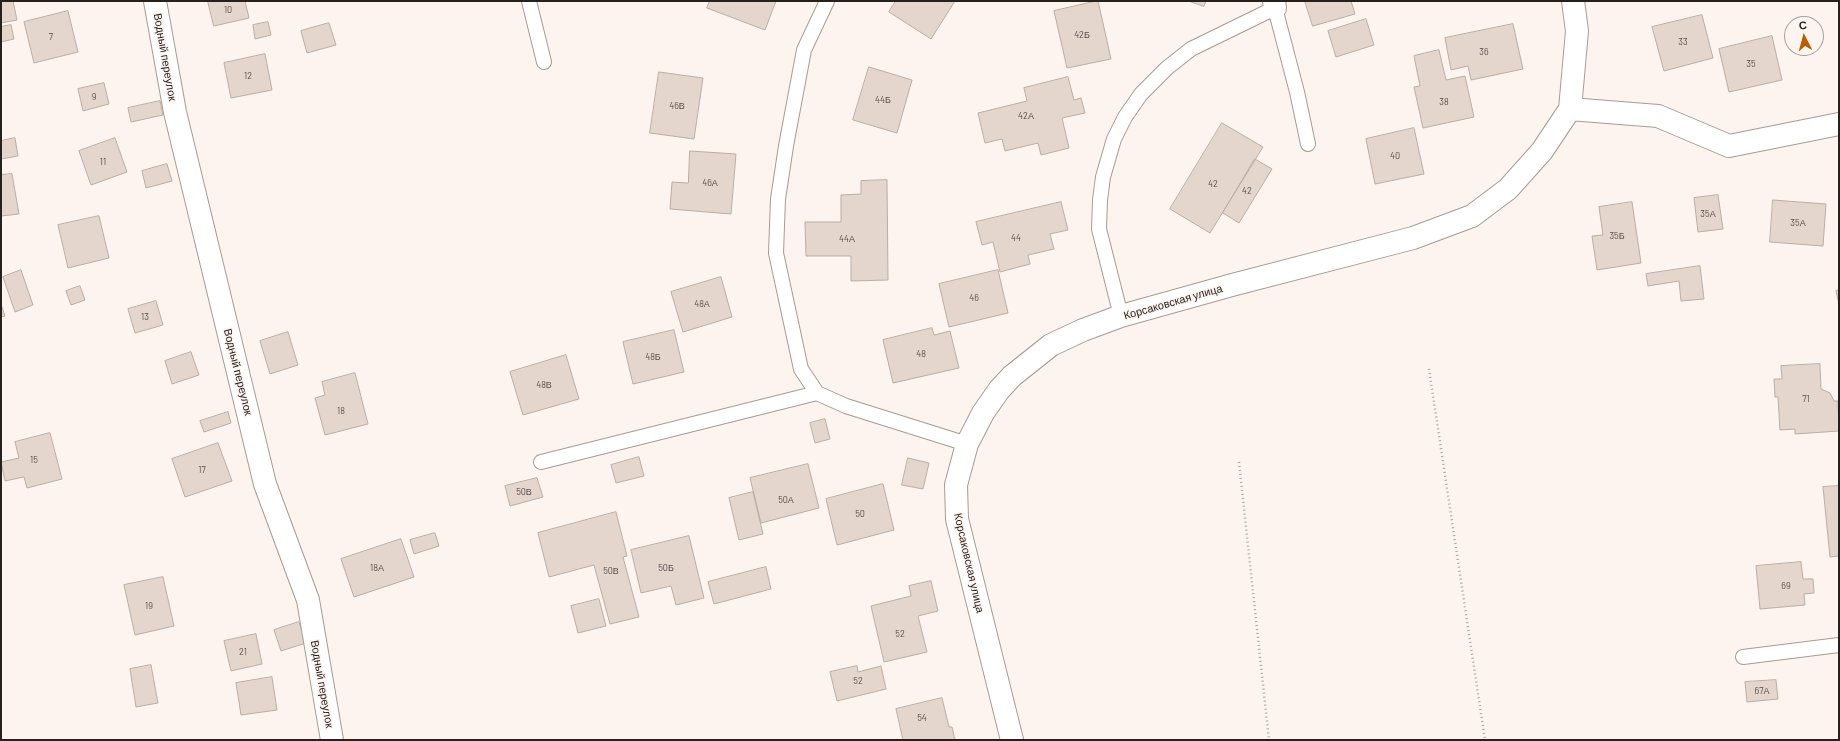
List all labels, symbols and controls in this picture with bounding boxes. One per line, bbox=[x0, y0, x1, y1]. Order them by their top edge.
house number: 10 bbox=[224, 5, 232, 15]
street label: Водный переулок bbox=[151, 12, 179, 102]
north arrow bbox=[1784, 16, 1824, 56]
text: С bbox=[1798, 18, 1807, 31]
house number: 42Б bbox=[1074, 30, 1090, 40]
house number: 7 bbox=[49, 32, 53, 42]
house number: 33 bbox=[1678, 37, 1688, 47]
house number: 36 bbox=[1479, 47, 1489, 57]
house number: 35 bbox=[1746, 59, 1756, 69]
house number: 12 bbox=[244, 71, 252, 81]
house number: 9 bbox=[92, 92, 96, 102]
house number: 44Б bbox=[875, 95, 891, 105]
house number: 38 bbox=[1439, 97, 1449, 107]
house number: 46В bbox=[669, 101, 685, 111]
house number: 42А bbox=[1018, 111, 1034, 121]
house number: 40 bbox=[1390, 151, 1400, 161]
house number: 11 bbox=[100, 157, 106, 167]
house number: 46А bbox=[702, 178, 718, 188]
house number: 42 bbox=[1208, 179, 1218, 189]
house number: 42 bbox=[1242, 186, 1252, 196]
house number: 35А bbox=[1700, 209, 1716, 219]
house number: 35А bbox=[1790, 218, 1806, 228]
house number: 35Б bbox=[1609, 231, 1625, 241]
house number: 44 bbox=[1011, 233, 1021, 243]
house number: 44А bbox=[839, 234, 855, 244]
street label: Корсаковская улица bbox=[1122, 282, 1224, 322]
house number: 46 bbox=[969, 293, 979, 303]
house number: 48А bbox=[694, 299, 710, 309]
house number: 13 bbox=[141, 312, 149, 322]
street label: Водный переулок bbox=[221, 327, 255, 417]
house number: 48 bbox=[916, 349, 926, 359]
house number: 48Б bbox=[645, 352, 661, 362]
house number: 48В bbox=[536, 380, 552, 390]
house number: 71 bbox=[1802, 394, 1810, 404]
house number: 18 bbox=[337, 406, 345, 416]
house number: 15 bbox=[30, 455, 38, 465]
house number: 17 bbox=[198, 465, 206, 475]
house number: 50В bbox=[516, 487, 532, 497]
house number: 50А bbox=[778, 495, 794, 505]
house number: 50 bbox=[855, 509, 865, 519]
street label: Корсаковская улица bbox=[951, 512, 987, 614]
house number: 18А bbox=[370, 563, 384, 573]
house number: 50Б bbox=[658, 563, 674, 573]
house number: 50В bbox=[603, 566, 619, 576]
house number: 69 bbox=[1781, 581, 1791, 591]
house number: 19 bbox=[145, 601, 153, 611]
house number: 52 bbox=[895, 629, 905, 639]
street label: Водный переулок bbox=[308, 639, 336, 729]
house number: 21 bbox=[239, 647, 247, 657]
house number: 52 bbox=[853, 676, 863, 686]
house number: 67А bbox=[1755, 686, 1769, 696]
house number: 54 bbox=[917, 713, 927, 723]

